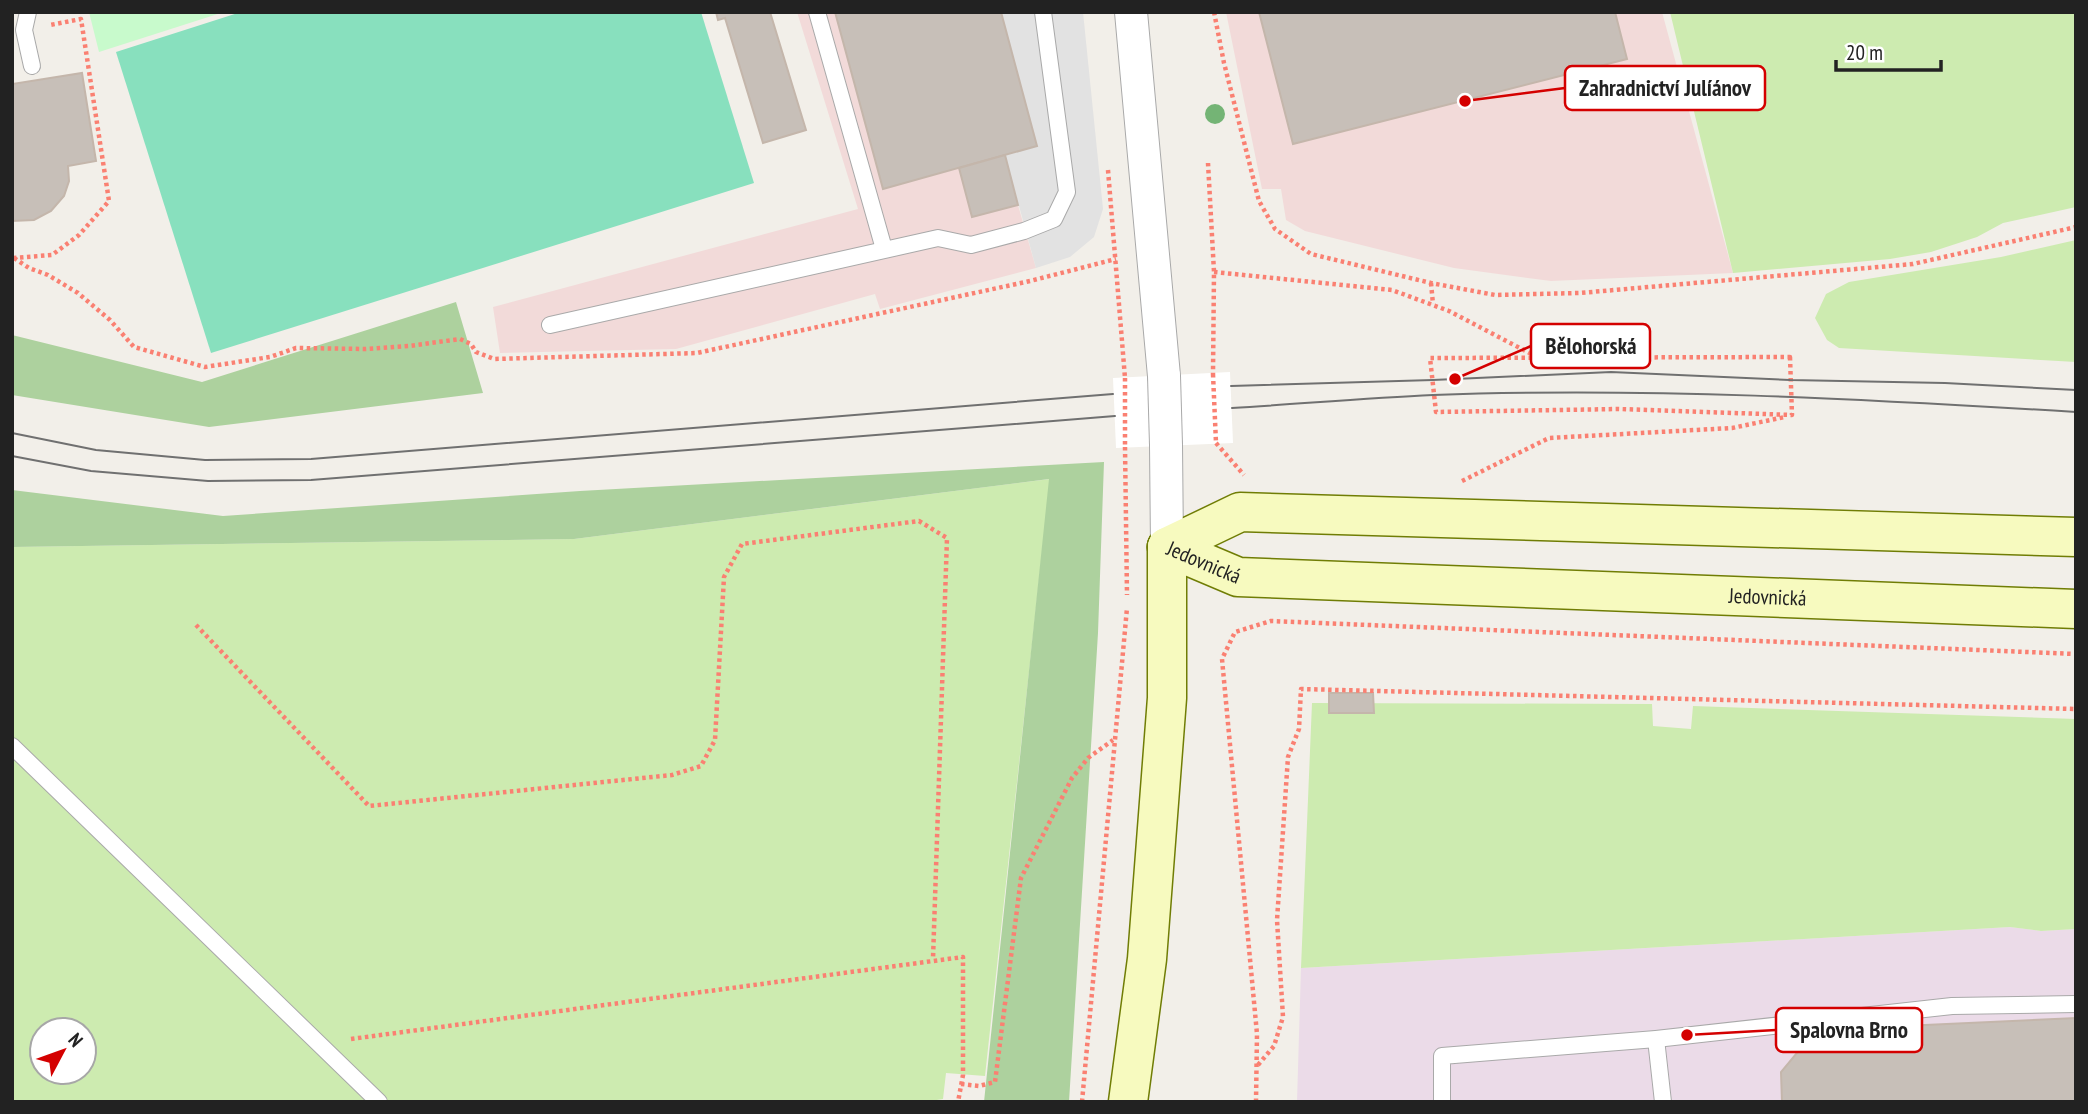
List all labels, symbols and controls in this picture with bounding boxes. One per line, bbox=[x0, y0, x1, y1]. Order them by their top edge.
scale bar bbox=[1836, 28, 1941, 72]
text: 20 m bbox=[1846, 39, 1883, 66]
callout: Zahradnictví Julíánov bbox=[1565, 66, 1765, 110]
text: Zahradnictví Julíánov bbox=[1579, 73, 1752, 102]
callout: Bělohorská bbox=[1531, 324, 1650, 368]
text: Bělohorská bbox=[1545, 331, 1637, 360]
street label: Jedovnická bbox=[1162, 534, 1245, 590]
street label: Jedovnická bbox=[1727, 582, 1807, 612]
callout: Spalovna Brno bbox=[1776, 1008, 1922, 1052]
text: Spalovna Brno bbox=[1790, 1015, 1908, 1044]
north arrow bbox=[28, 1016, 98, 1086]
text: N bbox=[63, 1028, 88, 1052]

